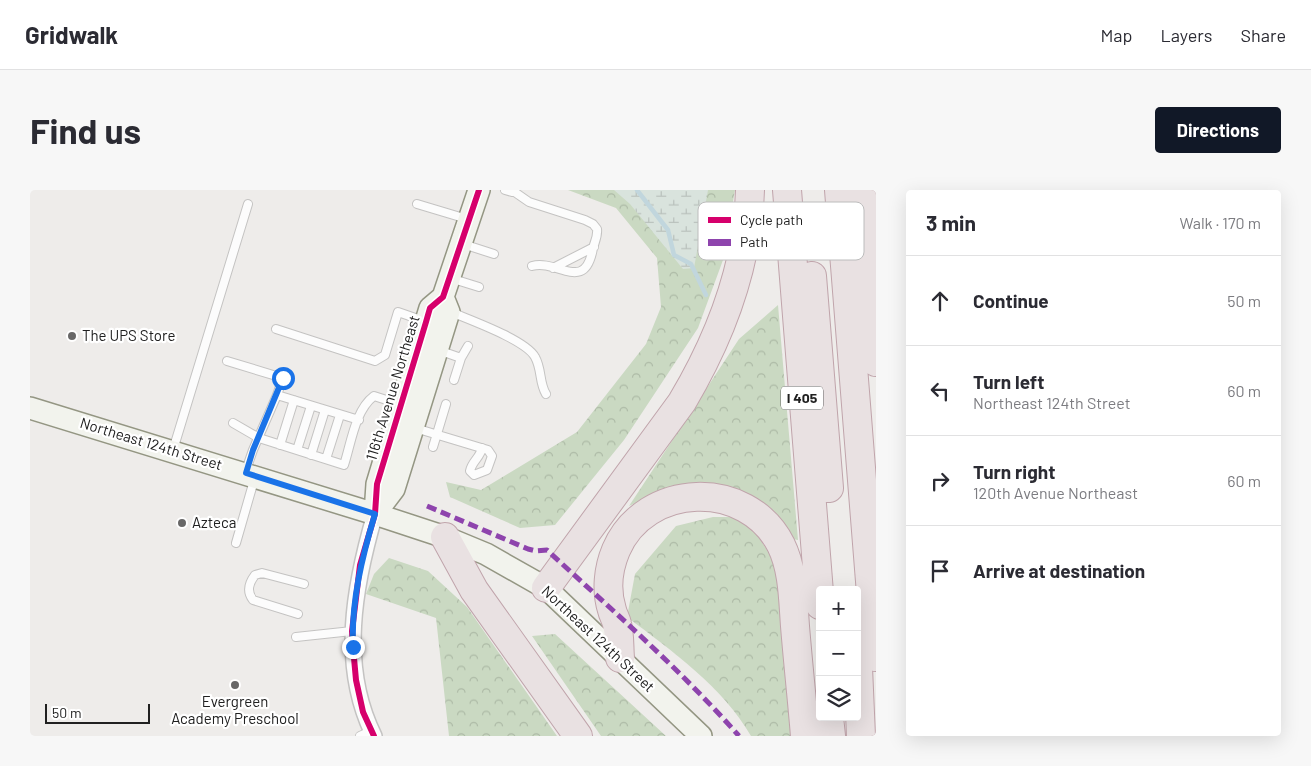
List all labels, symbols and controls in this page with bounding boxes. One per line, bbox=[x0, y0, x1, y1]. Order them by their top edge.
text: Gridwalk bbox=[25, 20, 118, 49]
text: Map bbox=[1100, 24, 1132, 46]
text: Layers bbox=[1160, 24, 1213, 46]
text: Share bbox=[1241, 24, 1286, 46]
button: Directions bbox=[1155, 107, 1281, 153]
text: Find us bbox=[30, 109, 141, 151]
legend bbox=[698, 202, 864, 260]
text: 3 min bbox=[926, 210, 976, 235]
text: Cycle path bbox=[740, 211, 803, 228]
text: Walk · 170 m bbox=[1179, 213, 1261, 232]
text: Path bbox=[740, 233, 768, 250]
icon: ahead bbox=[926, 287, 954, 315]
text: Continue bbox=[973, 289, 1049, 312]
text: 50 m bbox=[1227, 291, 1261, 310]
street label: 116th Avenue Northeast bbox=[361, 313, 423, 463]
place label: The UPS Store bbox=[82, 326, 175, 344]
marker: The UPS Store bbox=[66, 330, 78, 342]
route start bbox=[272, 367, 295, 390]
text: Turn left bbox=[973, 370, 1044, 393]
icon: left bbox=[926, 377, 954, 405]
text: 60 m bbox=[1227, 381, 1261, 400]
road number: I 405 bbox=[781, 387, 823, 410]
text: Northeast 124th Street bbox=[973, 393, 1131, 412]
street label: Northeast 124th Street bbox=[78, 413, 225, 473]
text: Turn right bbox=[973, 460, 1055, 483]
icon: right bbox=[926, 467, 954, 495]
text: 60 m bbox=[1227, 471, 1261, 490]
text: 120th Avenue Northeast bbox=[973, 483, 1138, 502]
place label: Azteca bbox=[192, 513, 236, 531]
marker: Azteca bbox=[176, 517, 188, 529]
icon: arrive bbox=[926, 557, 954, 585]
text: Arrive at destination bbox=[973, 559, 1145, 582]
street label: Northeast 124th Street bbox=[539, 581, 659, 695]
map controls bbox=[816, 586, 861, 721]
button: + bbox=[816, 586, 861, 631]
button: − bbox=[816, 631, 861, 676]
route end bbox=[342, 636, 365, 659]
button: layers bbox=[816, 676, 861, 721]
marker: Evergreen Academy Preschool bbox=[229, 679, 241, 691]
place label: Evergreen Academy Preschool bbox=[171, 692, 299, 727]
scale bar bbox=[45, 701, 150, 724]
text: 50 m bbox=[52, 704, 81, 721]

